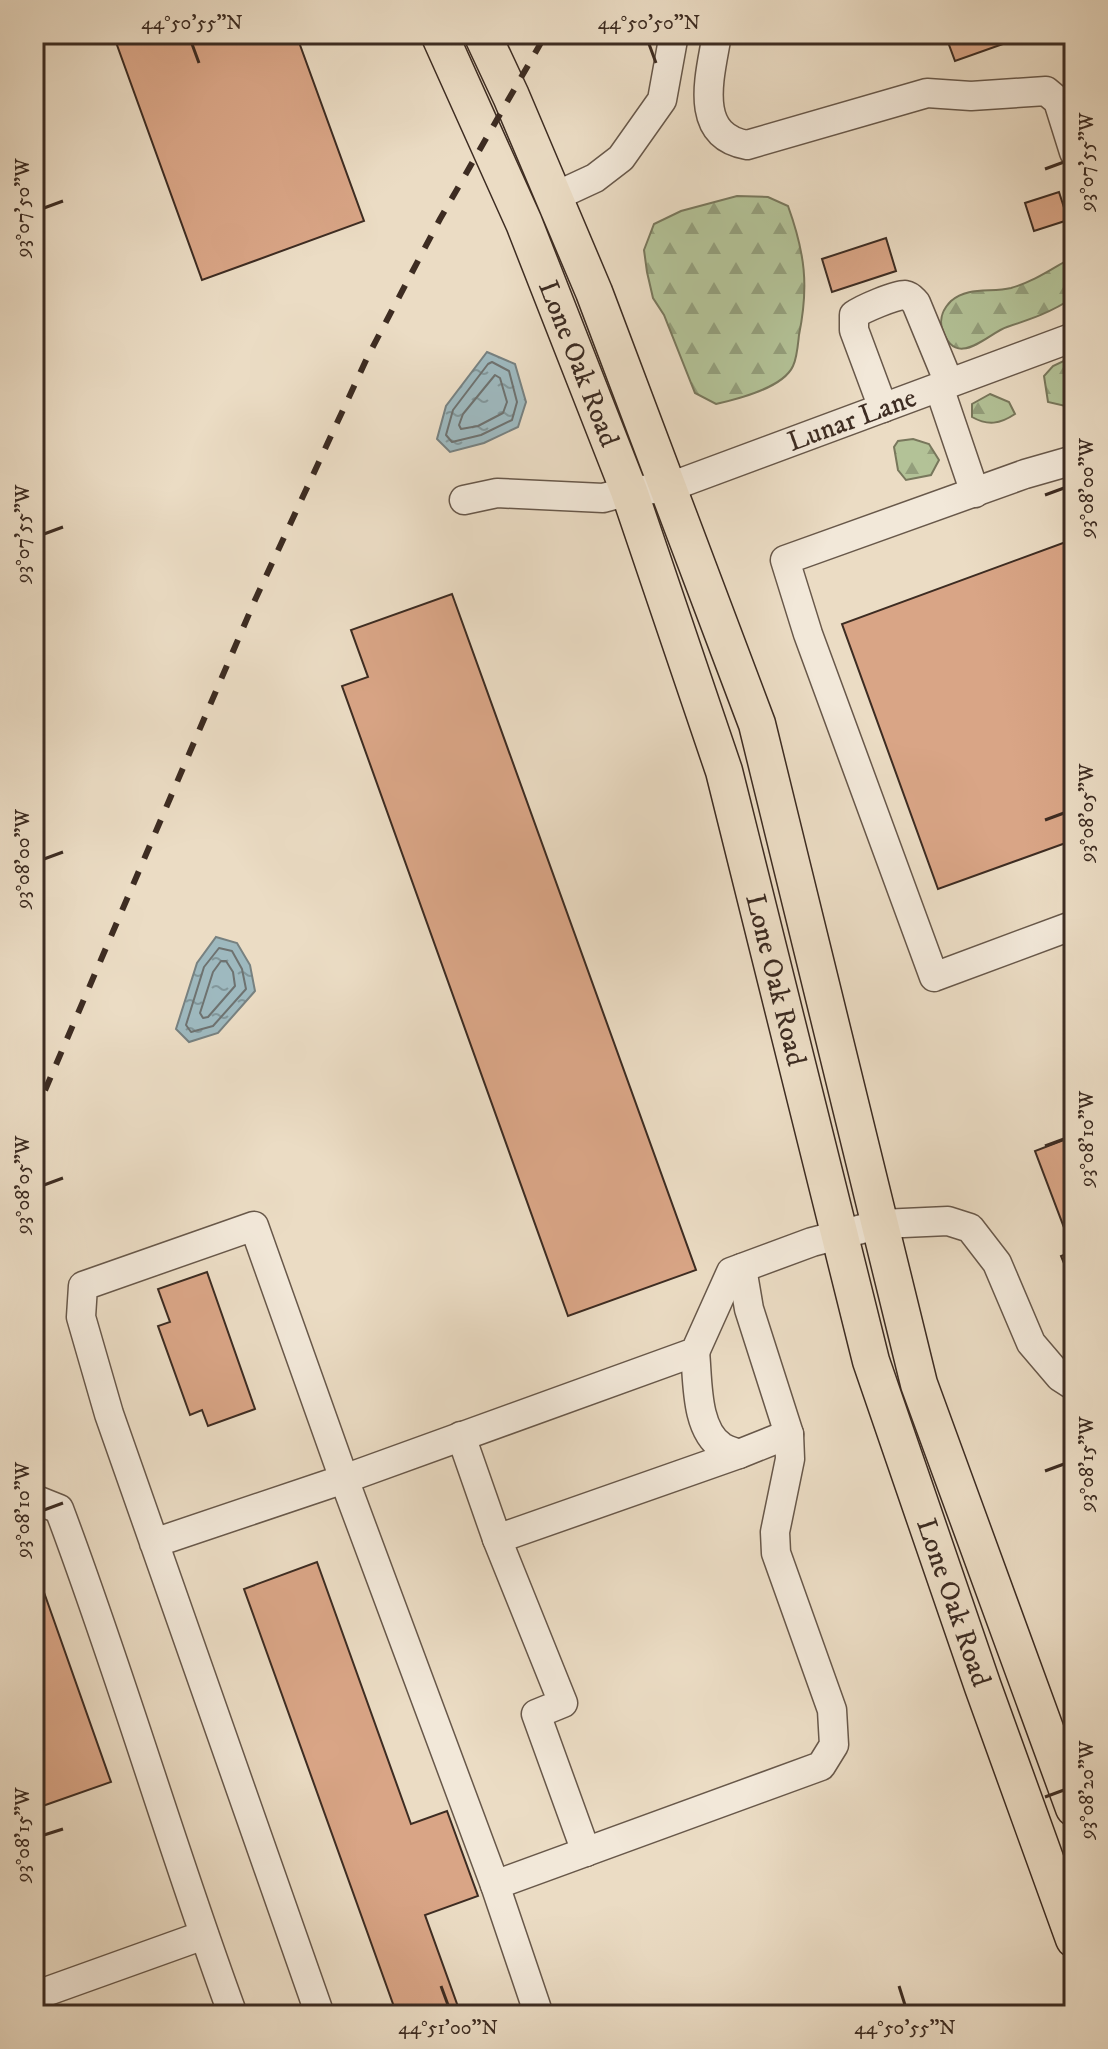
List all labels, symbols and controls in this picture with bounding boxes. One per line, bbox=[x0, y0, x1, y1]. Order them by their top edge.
text: 44°50'55"N bbox=[141, 11, 243, 36]
text: 44°50'50"N bbox=[598, 11, 700, 36]
text: 93°07'55"W bbox=[1075, 112, 1100, 212]
text: 93°07'50"W bbox=[11, 158, 36, 259]
street label: Lone Oak Road bbox=[531, 275, 627, 452]
street label: Lunar Lane bbox=[782, 380, 921, 459]
text: 93°08'00"W bbox=[1075, 438, 1100, 539]
text: 93°07'55"W bbox=[11, 484, 36, 584]
text: 93°08'05"W bbox=[1075, 763, 1100, 863]
text: 93°08'00"W bbox=[11, 809, 36, 910]
street label: Lone Oak Road bbox=[738, 890, 814, 1069]
text: 93°08'10"W bbox=[1075, 1090, 1100, 1188]
text: 93°08'05"W bbox=[11, 1135, 36, 1235]
text: 93°08'15"W bbox=[1075, 1416, 1100, 1513]
text: 93°08'10"W bbox=[11, 1461, 36, 1559]
street label: Lone Oak Road bbox=[909, 1514, 999, 1691]
text: 93°08'20"W bbox=[1075, 1740, 1100, 1840]
text: 93°08'15"W bbox=[11, 1787, 36, 1884]
text: 44°51'00"N bbox=[398, 2016, 498, 2041]
text: 44°50'55"N bbox=[854, 2016, 956, 2041]

